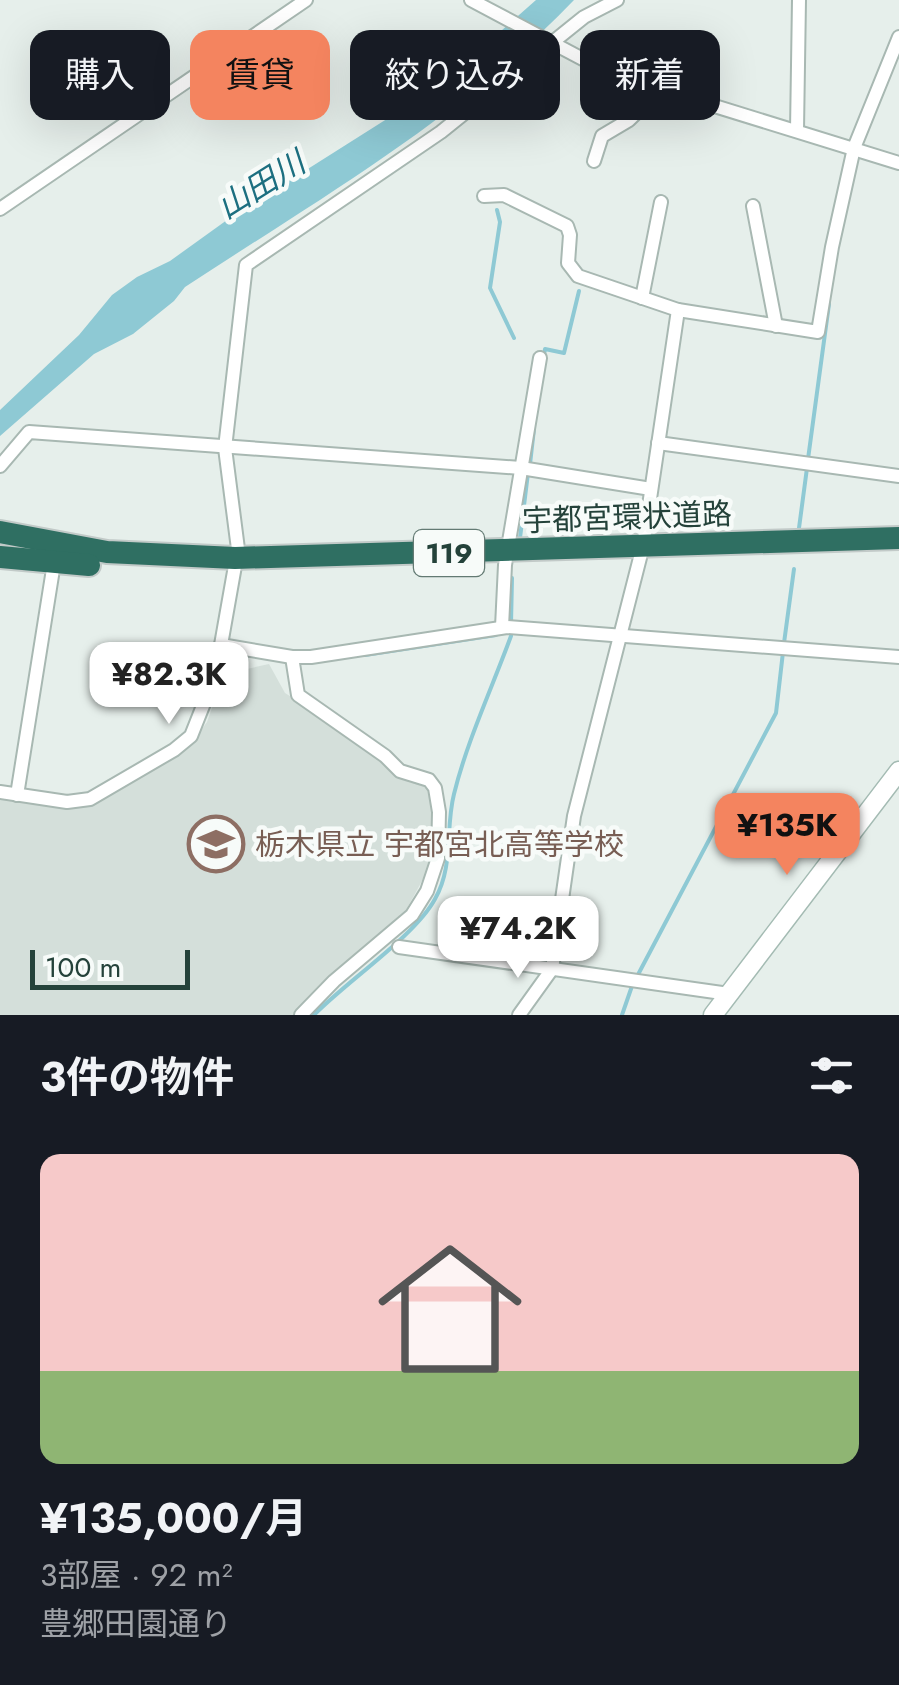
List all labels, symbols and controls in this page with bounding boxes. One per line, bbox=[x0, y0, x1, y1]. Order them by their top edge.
chip: 購入 bbox=[30, 30, 170, 120]
chip: 賃貸 bbox=[190, 30, 330, 120]
chip: 絞り込み bbox=[350, 30, 560, 120]
chip: 新着 bbox=[580, 30, 720, 120]
water label: 山田川 bbox=[208, 138, 316, 230]
street label: 宇都宮環状道路 bbox=[521, 492, 733, 542]
road number: 119 bbox=[414, 530, 484, 576]
pin: ¥82.3K bbox=[88, 642, 250, 727]
text: ¥82.3K bbox=[111, 651, 227, 697]
pin: ¥135K bbox=[717, 793, 857, 878]
text: ¥135K bbox=[737, 802, 837, 848]
school or university icon: 栃木県立 宇都宮北高等学校 bbox=[186, 814, 246, 874]
place label: 栃木県立 宇都宮北高等学校 bbox=[255, 823, 624, 866]
pin: ¥74.2K bbox=[437, 896, 599, 981]
text: ¥74.2K bbox=[460, 905, 576, 951]
scale bar bbox=[30, 945, 190, 990]
text: 100 m bbox=[45, 947, 121, 988]
text: 3件の物件 bbox=[40, 1047, 234, 1108]
icon: filters bbox=[804, 1048, 859, 1103]
icon: home bbox=[360, 1219, 540, 1399]
text: ¥135,000/月 bbox=[40, 1488, 307, 1549]
text: 3部屋 · 92 m² bbox=[40, 1552, 233, 1598]
text: 豊郷田園通り bbox=[40, 1601, 232, 1647]

